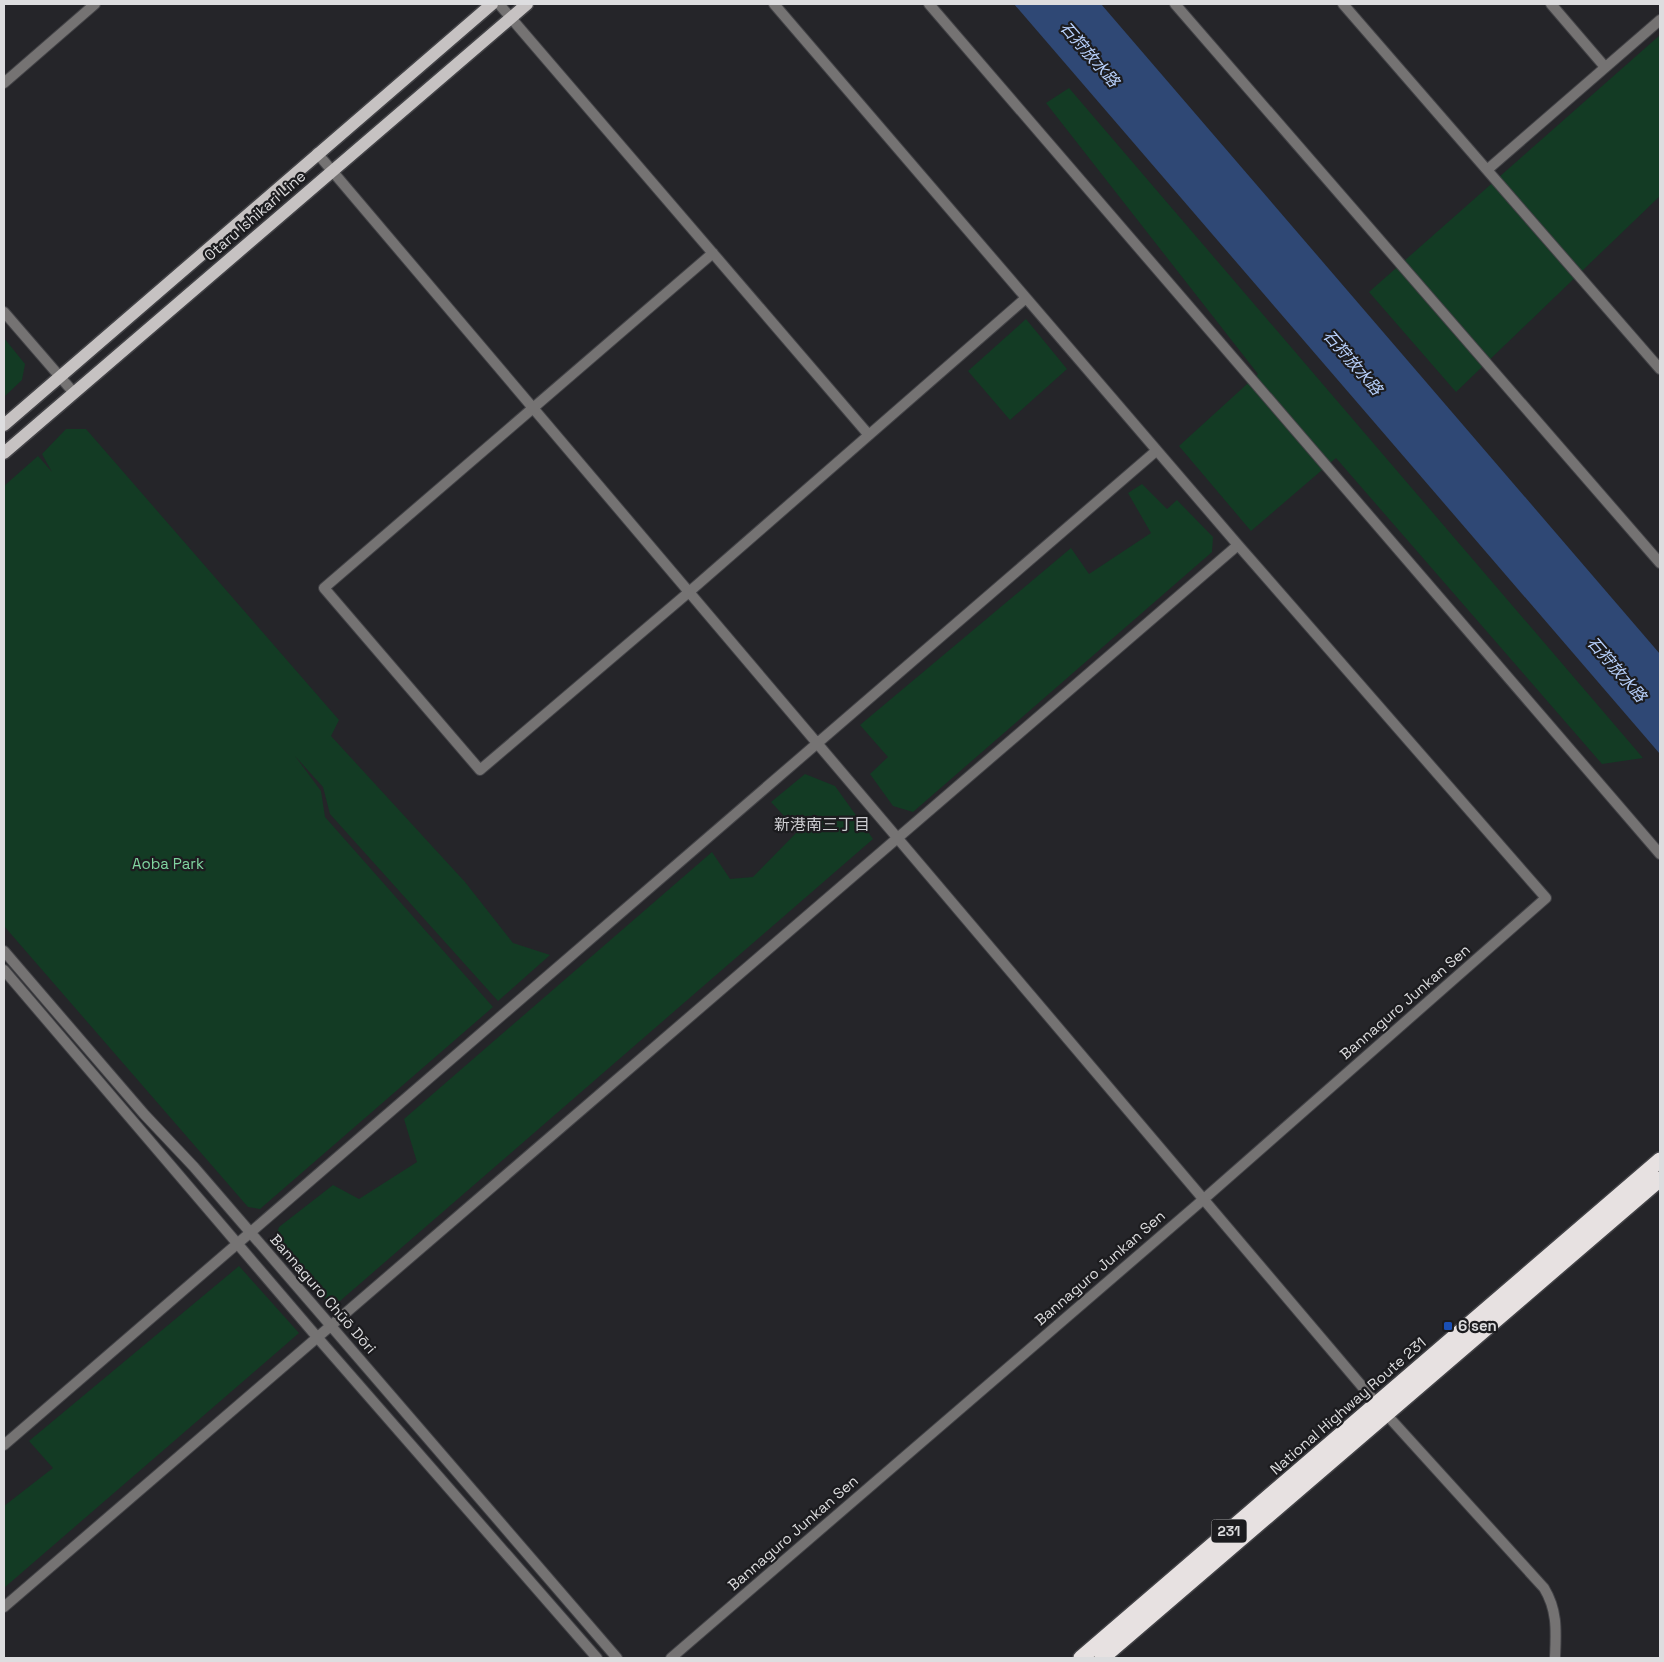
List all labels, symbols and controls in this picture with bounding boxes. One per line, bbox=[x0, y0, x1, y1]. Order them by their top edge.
water label: 石狩放水路 bbox=[1055, 17, 1125, 93]
street label: Otaru Ishikari Line bbox=[200, 166, 309, 265]
water label: 石狩放水路 bbox=[1318, 325, 1388, 401]
water label: 石狩放水路 bbox=[1582, 632, 1652, 708]
district label: 新港南三丁目 bbox=[774, 814, 870, 835]
park label: Aoba Park bbox=[132, 854, 204, 873]
street label: Bannaguro Junkan Sen bbox=[1336, 940, 1474, 1063]
street label: Bannaguro Junkan Sen bbox=[1031, 1206, 1169, 1329]
street label: Bannaguro Chūō Dōri bbox=[266, 1230, 380, 1357]
place label: 6 sen bbox=[1458, 1316, 1497, 1335]
marker: 6 sen bbox=[1442, 1320, 1454, 1332]
street label: National Highway Route 231 bbox=[1266, 1333, 1429, 1479]
street label: Bannaguro Junkan Sen bbox=[724, 1471, 862, 1594]
road number: 231 bbox=[1212, 1520, 1246, 1542]

